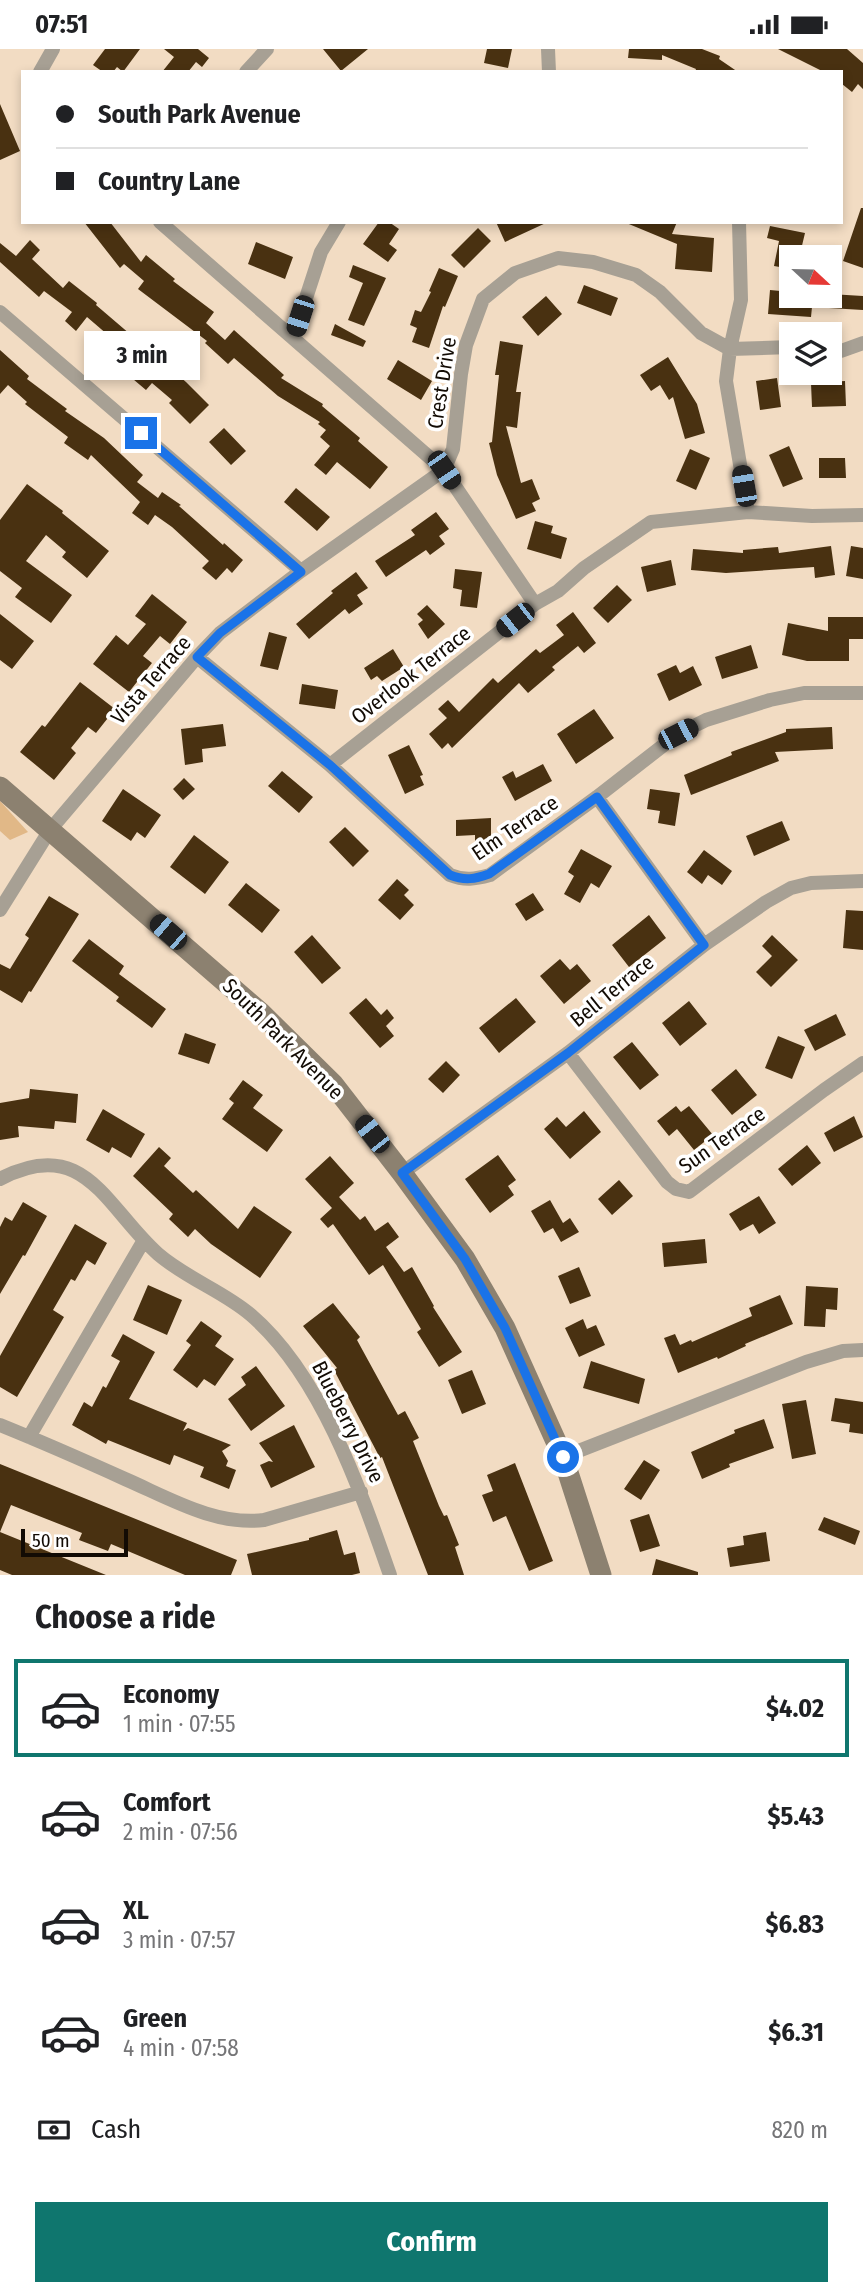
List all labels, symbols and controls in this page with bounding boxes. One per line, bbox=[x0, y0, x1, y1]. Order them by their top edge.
text: 07:51 bbox=[35, 9, 88, 40]
text: South Park Avenue bbox=[98, 99, 301, 130]
text: Country Lane bbox=[98, 166, 240, 197]
north arrow bbox=[779, 245, 842, 308]
map controls bbox=[779, 245, 842, 385]
car bbox=[284, 293, 317, 339]
button: layers bbox=[779, 322, 842, 385]
callout: 3 min bbox=[83, 331, 199, 381]
street label: Crest Drive bbox=[422, 335, 462, 431]
text: 3 min bbox=[116, 341, 168, 369]
route end bbox=[125, 417, 157, 449]
car bbox=[424, 447, 465, 493]
car bbox=[731, 463, 758, 509]
car bbox=[492, 599, 539, 641]
street label: Overlook Terrace bbox=[346, 620, 476, 730]
street label: Vista Terrace bbox=[105, 630, 197, 730]
car bbox=[655, 715, 702, 753]
street label: Elm Terrace bbox=[467, 790, 563, 866]
car bbox=[146, 910, 191, 954]
street label: Bell Terrace bbox=[565, 949, 659, 1033]
street label: South Park Avenue bbox=[217, 973, 349, 1105]
street label: Sun Terrace bbox=[674, 1101, 770, 1179]
car bbox=[351, 1111, 394, 1157]
street label: Blueberry Drive bbox=[306, 1357, 390, 1487]
route start bbox=[547, 1441, 579, 1473]
scale bar bbox=[21, 1526, 128, 1558]
text: 50 m bbox=[32, 1529, 70, 1552]
text: Choose a ride bbox=[35, 1598, 216, 1636]
icon: car bbox=[39, 1677, 102, 1740]
text: Economy bbox=[123, 1679, 219, 1710]
text: $4.02 bbox=[766, 1693, 824, 1724]
text: 1 min · 07:55 bbox=[123, 1710, 236, 1738]
icon: car bbox=[39, 1785, 102, 1848]
text: Comfort bbox=[123, 1787, 211, 1818]
text: $5.43 bbox=[768, 1801, 824, 1832]
text: 2 min · 07:56 bbox=[123, 1818, 238, 1846]
icon: car bbox=[39, 1893, 102, 1956]
text: XL bbox=[123, 1895, 149, 1926]
text: $6.83 bbox=[765, 1909, 824, 1940]
text: 3 min · 07:57 bbox=[123, 1926, 235, 1954]
icon: car bbox=[39, 2001, 102, 2064]
text: Green bbox=[123, 2003, 187, 2034]
text: $6.31 bbox=[768, 2017, 824, 2048]
text: 4 min · 07:58 bbox=[123, 2034, 239, 2062]
icon: cash bbox=[35, 2111, 73, 2149]
text: Cash bbox=[91, 2114, 141, 2145]
text: 820 m bbox=[771, 2116, 828, 2144]
button: Confirm bbox=[35, 2202, 828, 2282]

